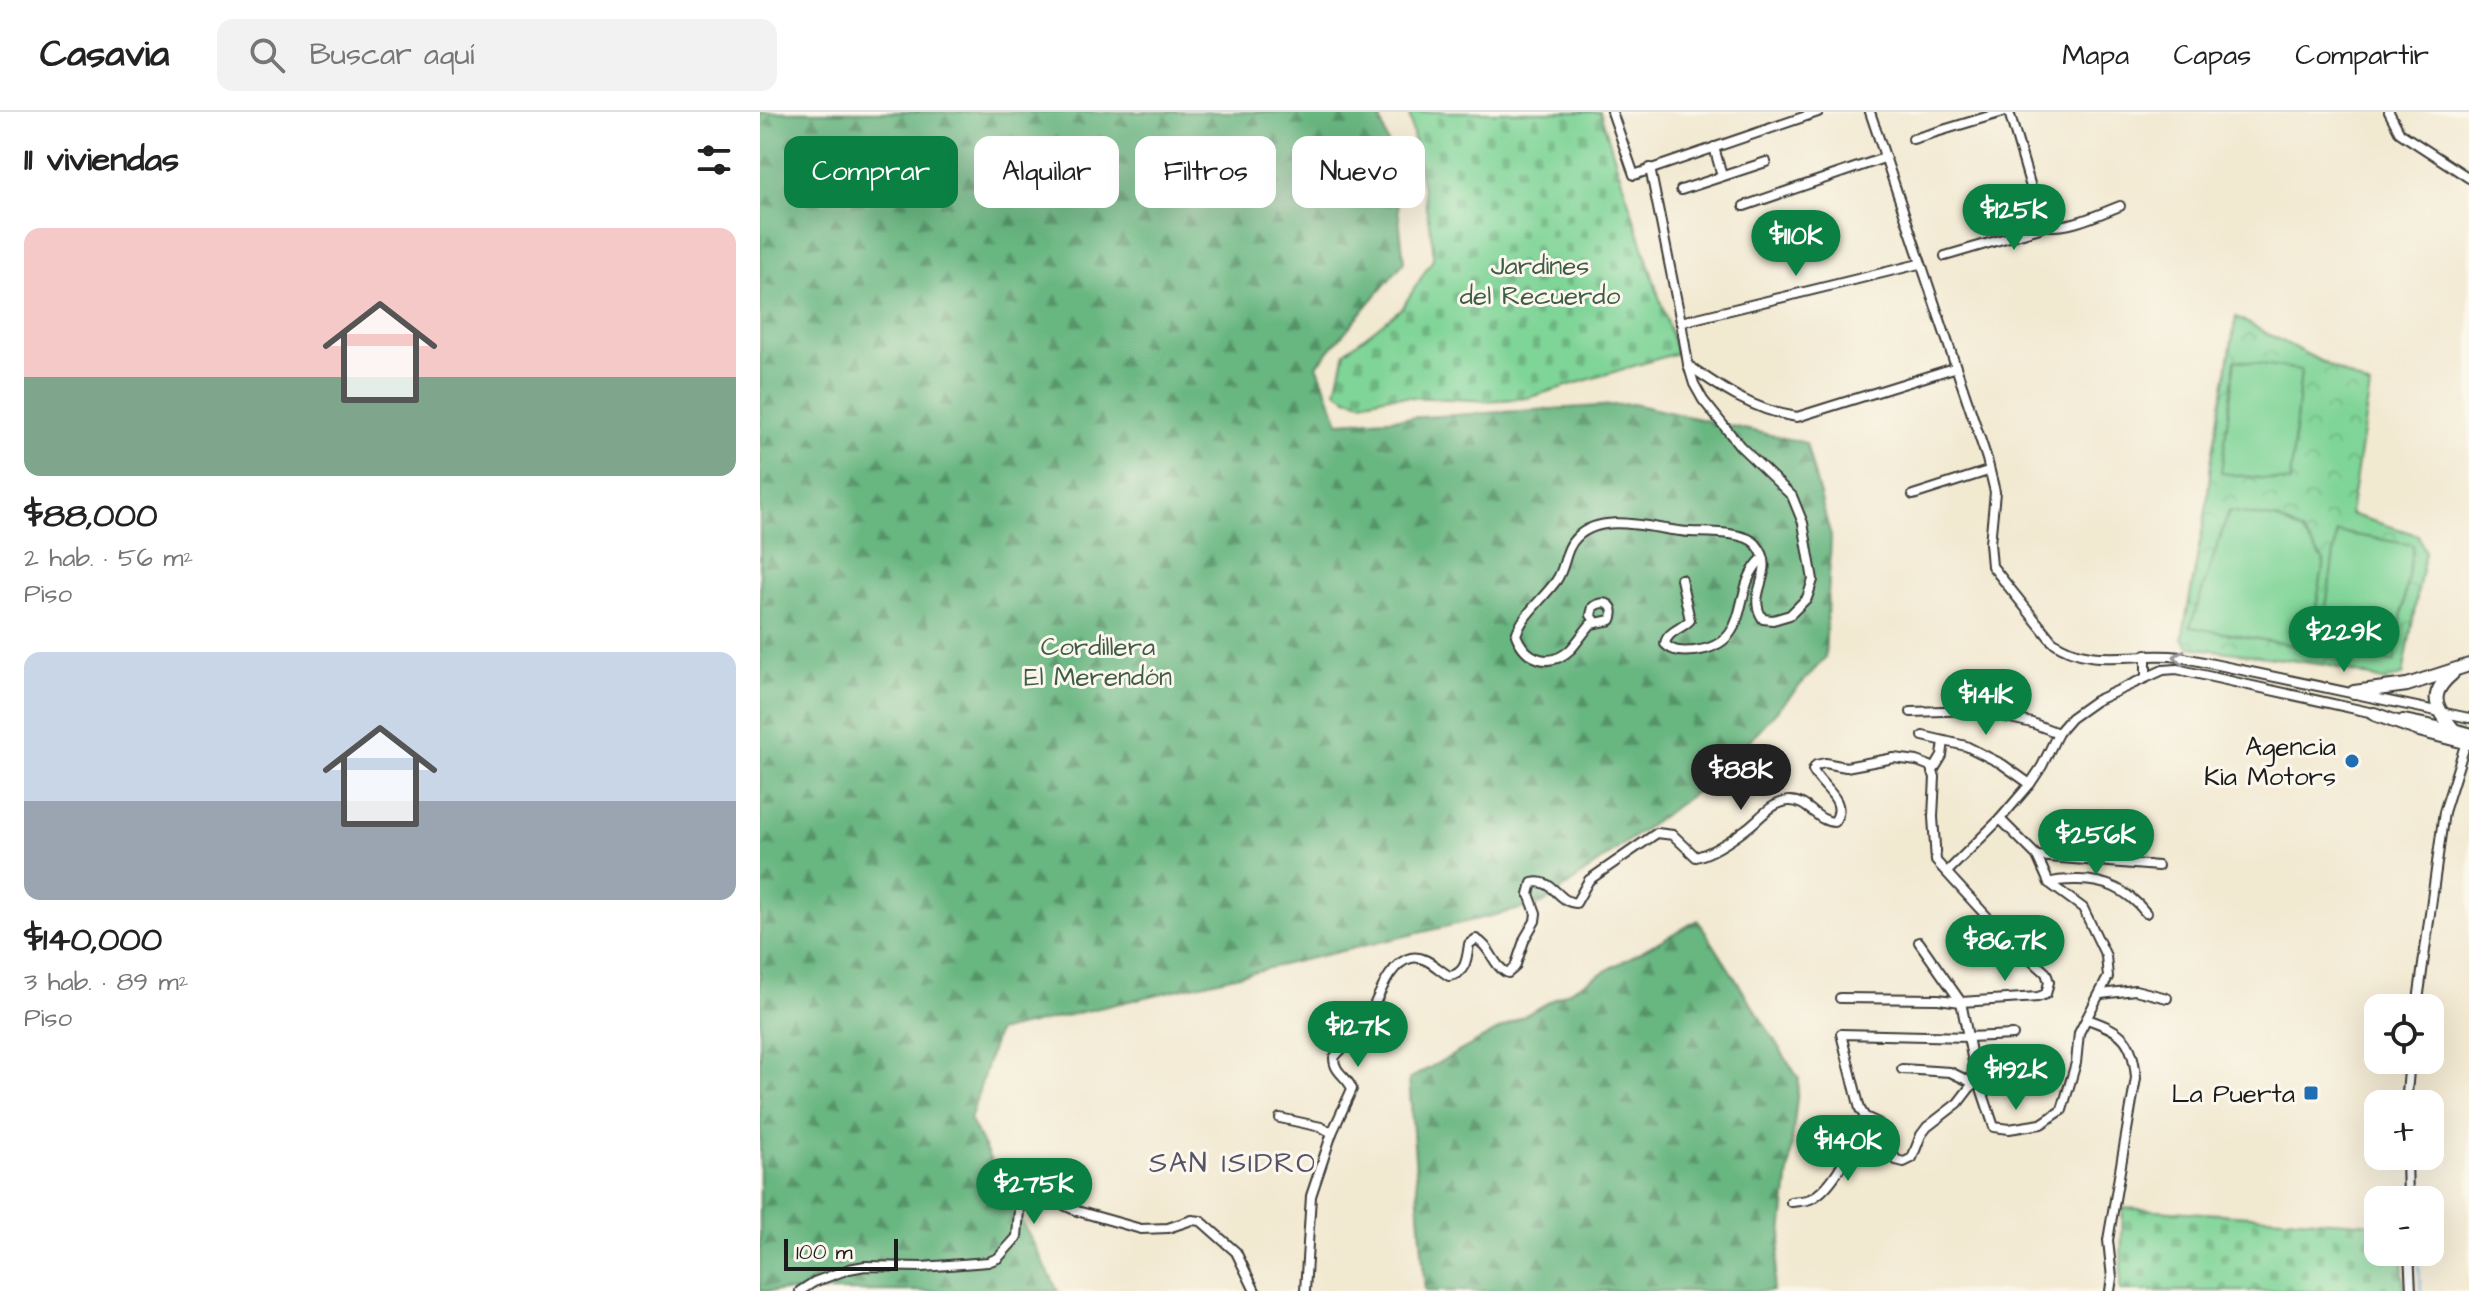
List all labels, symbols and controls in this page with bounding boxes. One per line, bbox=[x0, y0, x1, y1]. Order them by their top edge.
search box bbox=[217, 19, 777, 91]
text: Casavia bbox=[40, 29, 169, 81]
icon: search bbox=[245, 33, 289, 77]
text: Buscar aquí bbox=[309, 34, 474, 76]
text: Mapa bbox=[2062, 36, 2129, 75]
text: Capas bbox=[2173, 36, 2251, 75]
text: Compartir bbox=[2295, 36, 2429, 75]
text: 11 viviendas bbox=[24, 136, 179, 184]
chip: Comprar bbox=[784, 136, 958, 208]
chip: Alquilar bbox=[974, 136, 1119, 208]
chip: Filtros bbox=[1135, 136, 1276, 208]
chip: Nuevo bbox=[1292, 136, 1425, 208]
icon: filters bbox=[692, 138, 736, 182]
pin: $125K bbox=[1958, 184, 2070, 252]
text: $125K bbox=[1981, 192, 2047, 228]
pin: $110K bbox=[1740, 210, 1852, 278]
text: $110K bbox=[1769, 218, 1823, 254]
park label: Jardines del Recuerdo bbox=[1460, 248, 1621, 314]
icon: home bbox=[308, 280, 452, 424]
text: $88,000 bbox=[24, 492, 157, 540]
text: 2 hab. · 56 m² bbox=[24, 540, 193, 576]
text: Piso bbox=[24, 576, 72, 612]
pin: $229K bbox=[2288, 606, 2400, 674]
text: $229K bbox=[2307, 614, 2381, 650]
park label: Cordillera El Merendón bbox=[1024, 629, 1172, 695]
one-way arrow bbox=[2172, 649, 2186, 666]
pin: $141K bbox=[1930, 669, 2042, 737]
text: $141K bbox=[1959, 677, 2013, 713]
icon: home bbox=[308, 704, 452, 848]
place label: Agencia Kia Motors bbox=[2204, 729, 2336, 795]
pin: $88K bbox=[1694, 744, 1788, 812]
text: $88K bbox=[1709, 752, 1773, 788]
marker: Agencia Kia Motors bbox=[2343, 752, 2361, 770]
pin: $256K bbox=[2040, 809, 2152, 877]
text: $256K bbox=[2056, 817, 2136, 853]
pin: $86.7K bbox=[1940, 915, 2070, 983]
text: $140,000 bbox=[24, 916, 162, 964]
text: $86.7K bbox=[1963, 923, 2047, 959]
text: 3 hab. · 89 m² bbox=[24, 964, 189, 1000]
map controls bbox=[2364, 994, 2444, 1266]
button: locate bbox=[2364, 994, 2444, 1074]
text: Piso bbox=[24, 1000, 72, 1036]
pin: $127K bbox=[1302, 1001, 1414, 1069]
text: $127K bbox=[1326, 1009, 1390, 1045]
pin: $192K bbox=[1960, 1044, 2072, 1112]
text: $192K bbox=[1984, 1052, 2048, 1088]
place label: La Puerta bbox=[2171, 1076, 2295, 1112]
marker: La Puerta bbox=[2302, 1084, 2320, 1102]
button: + bbox=[2364, 1090, 2444, 1170]
pin: $140K bbox=[1792, 1115, 1904, 1183]
text: $140K bbox=[1814, 1123, 1882, 1159]
district label: SAN ISIDRO bbox=[1149, 1144, 1317, 1183]
pin: $275K bbox=[978, 1158, 1090, 1226]
text: $275K bbox=[994, 1166, 1074, 1202]
button: − bbox=[2364, 1186, 2444, 1266]
scale bar bbox=[784, 1235, 898, 1271]
text: 100 m bbox=[796, 1237, 853, 1268]

